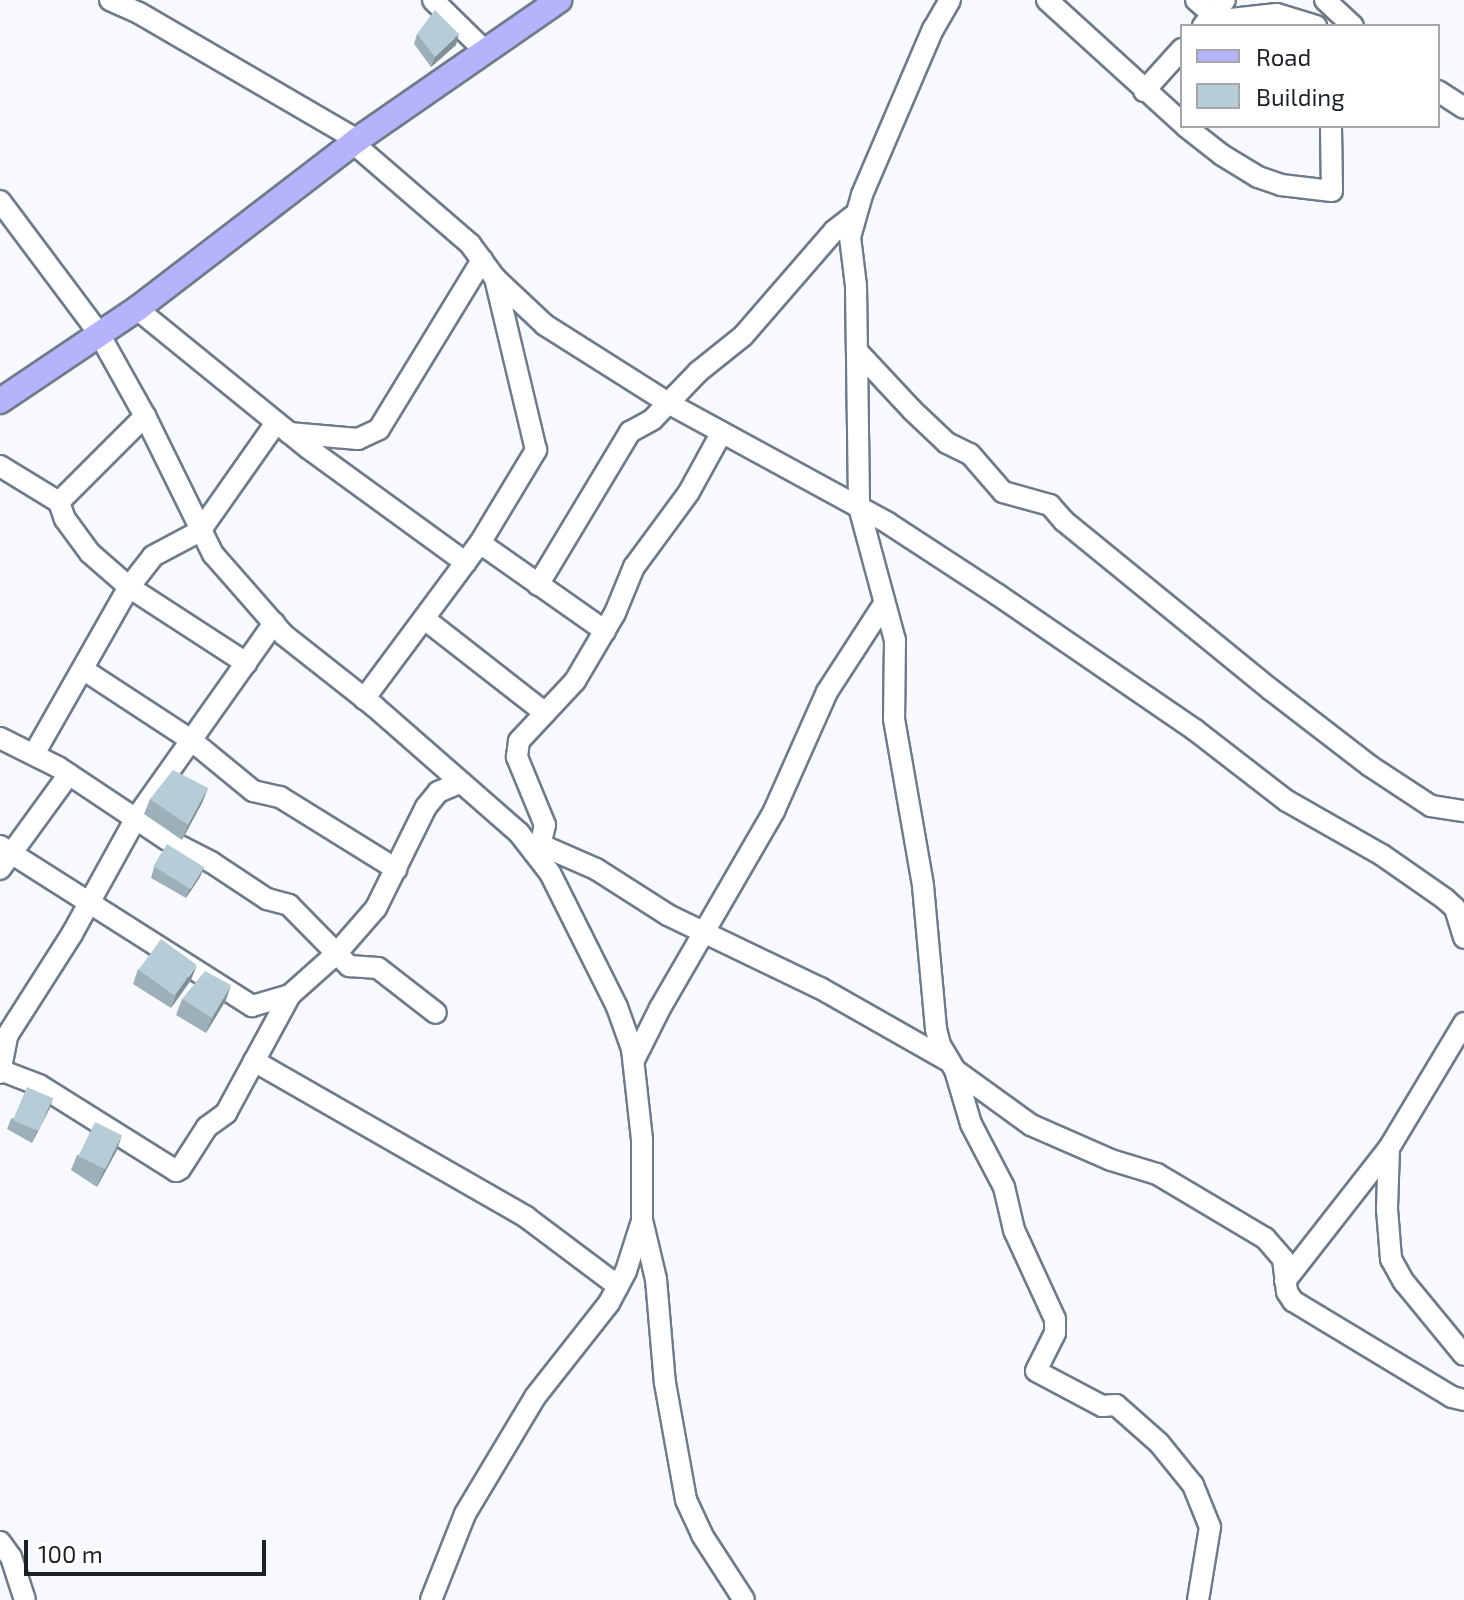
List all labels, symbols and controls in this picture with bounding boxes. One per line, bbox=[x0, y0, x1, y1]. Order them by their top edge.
legend bbox=[1180, 24, 1440, 128]
text: Road bbox=[1256, 42, 1311, 71]
text: Building bbox=[1256, 82, 1345, 111]
scale bar bbox=[28, 1524, 270, 1574]
text: 100 m bbox=[38, 1539, 103, 1568]

